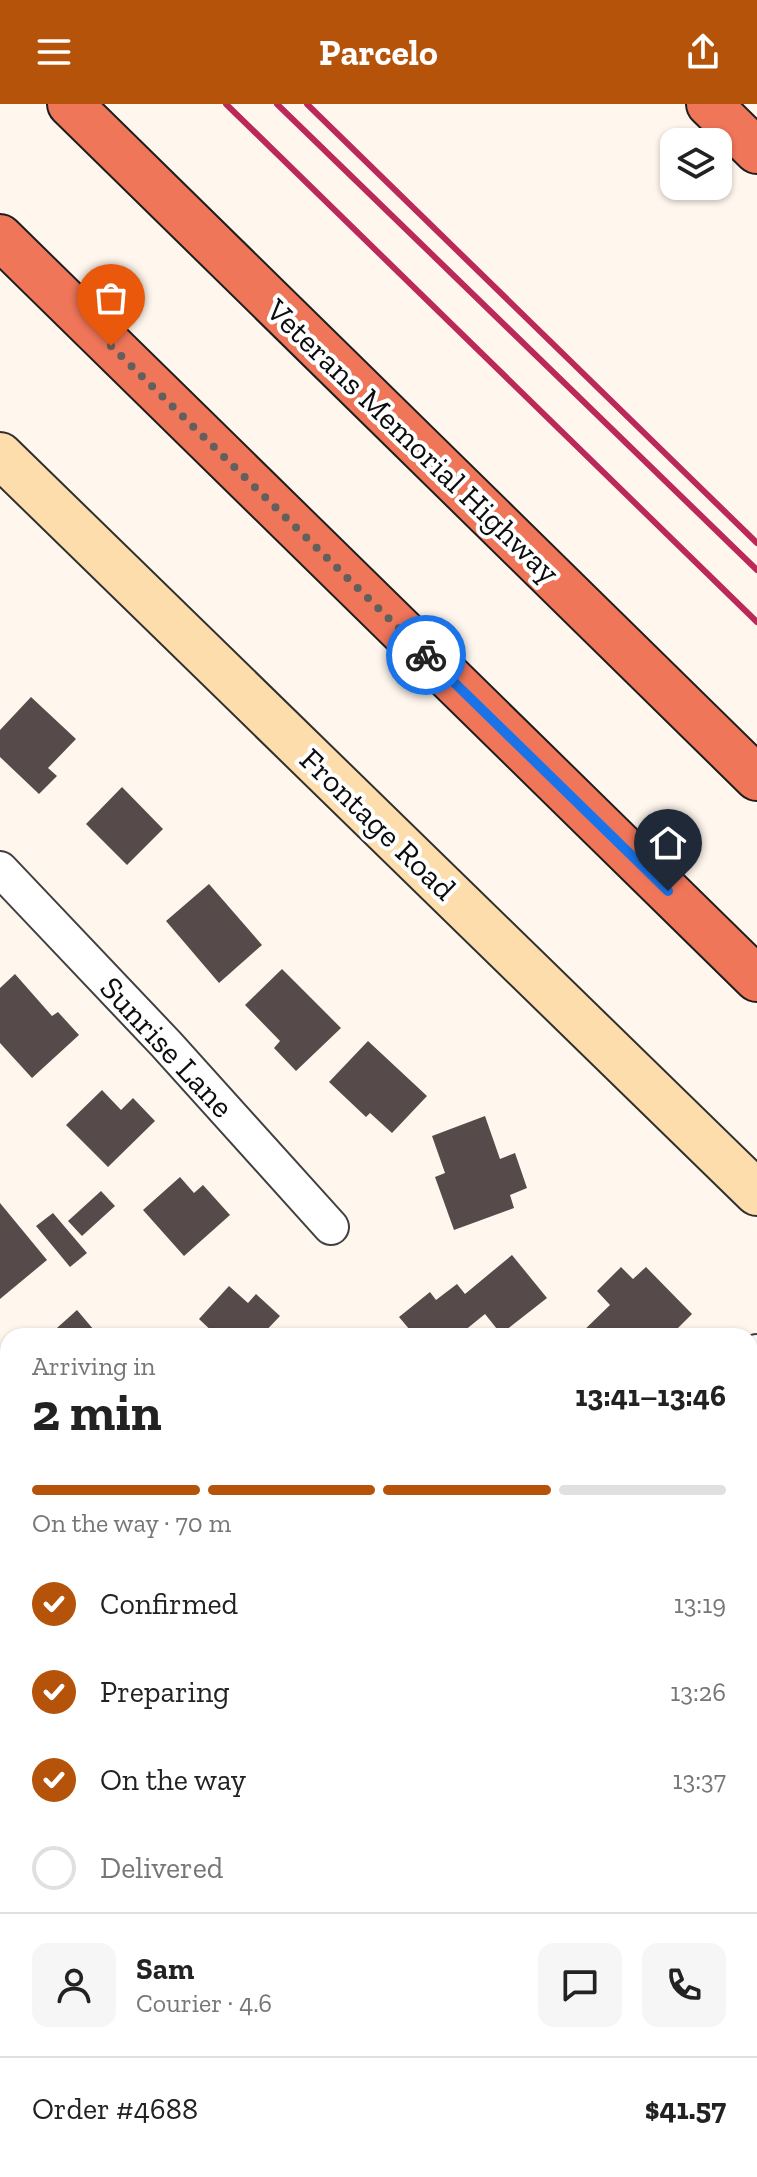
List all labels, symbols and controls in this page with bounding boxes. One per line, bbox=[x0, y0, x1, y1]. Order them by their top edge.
icon: menu bbox=[32, 30, 76, 74]
icon: share bbox=[681, 30, 725, 74]
text: Parcelo bbox=[319, 31, 438, 74]
map controls bbox=[660, 128, 732, 200]
button: layers bbox=[660, 128, 732, 200]
pin bbox=[77, 264, 145, 346]
icon: bag bbox=[89, 276, 133, 320]
street label: Veterans Memorial Highway bbox=[258, 290, 568, 592]
courier bbox=[386, 615, 466, 695]
icon: bike bbox=[404, 633, 448, 677]
street label: Frontage Road bbox=[292, 740, 464, 908]
pin bbox=[634, 809, 702, 891]
icon: home bbox=[646, 821, 690, 865]
street label: Sunrise Lane bbox=[92, 969, 242, 1125]
text: Arriving in bbox=[32, 1350, 155, 1382]
text: 13:41–13:46 bbox=[575, 1378, 726, 1414]
text: 2 min bbox=[32, 1381, 162, 1443]
text: On the way · 70 m bbox=[32, 1507, 231, 1539]
icon: check bbox=[32, 1582, 76, 1626]
text: Confirmed bbox=[100, 1586, 238, 1622]
text: 13:19 bbox=[674, 1588, 726, 1620]
icon: check bbox=[32, 1670, 76, 1714]
text: Preparing bbox=[100, 1674, 230, 1710]
text: 13:26 bbox=[670, 1676, 726, 1708]
icon: check bbox=[32, 1758, 76, 1802]
text: On the way bbox=[100, 1762, 246, 1798]
text: 13:37 bbox=[672, 1764, 726, 1796]
text: Delivered bbox=[100, 1850, 223, 1886]
button: person bbox=[32, 1943, 116, 2027]
button: chat bbox=[538, 1943, 622, 2027]
button: phone bbox=[642, 1943, 726, 2027]
text: Sam bbox=[136, 1951, 194, 1987]
text: Courier · 4.6 bbox=[136, 1987, 272, 2019]
text: Order #4688 bbox=[32, 2091, 198, 2127]
text: $41.57 bbox=[645, 2091, 726, 2127]

